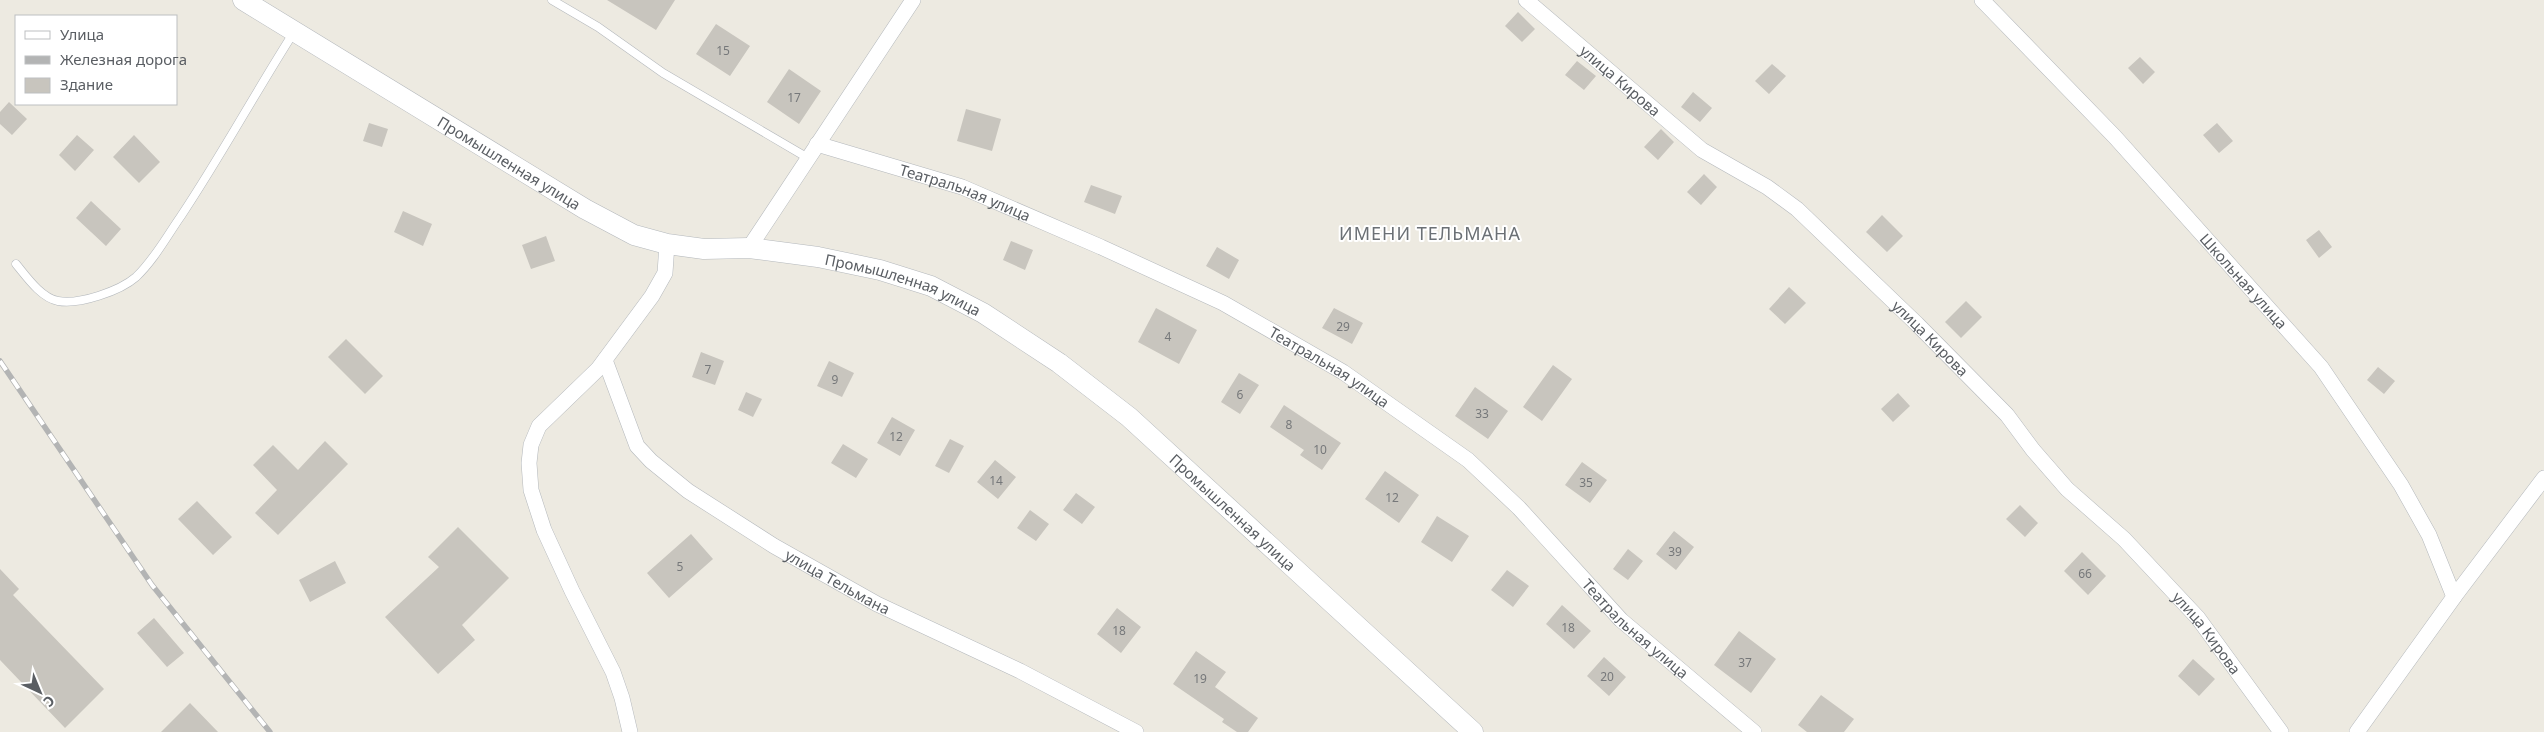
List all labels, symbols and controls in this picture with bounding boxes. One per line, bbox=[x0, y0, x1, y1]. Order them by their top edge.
legend bbox=[15, 15, 178, 105]
text: Улица bbox=[60, 24, 104, 44]
street label: улица Кирова bbox=[1576, 40, 1665, 120]
house number: 15 bbox=[716, 42, 730, 59]
text: Железная дорога bbox=[60, 49, 187, 69]
text: Здание bbox=[60, 74, 113, 94]
house number: 17 bbox=[787, 89, 801, 106]
street label: Промышленная улица bbox=[434, 111, 585, 214]
street label: Театральная улица bbox=[897, 159, 1034, 225]
district label: ИМЕНИ ТЕЛЬМАНА bbox=[1339, 221, 1521, 245]
street label: Школьная улица bbox=[2196, 229, 2292, 333]
street label: Промышленная улица bbox=[823, 249, 984, 320]
street label: улица Кирова bbox=[1888, 296, 1973, 380]
house number: 29 bbox=[1336, 318, 1350, 335]
street label: Театральная улица bbox=[1266, 322, 1394, 412]
house number: 4 bbox=[1165, 328, 1172, 345]
house number: 7 bbox=[705, 361, 712, 378]
house number: 9 bbox=[832, 371, 839, 388]
house number: 6 bbox=[1237, 386, 1244, 403]
house number: 33 bbox=[1475, 405, 1489, 422]
house number: 8 bbox=[1286, 416, 1293, 433]
house number: 12 bbox=[889, 428, 903, 445]
house number: 10 bbox=[1313, 441, 1327, 458]
street label: Промышленная улица bbox=[1165, 449, 1300, 575]
house number: 14 bbox=[989, 472, 1003, 489]
house number: 35 bbox=[1579, 474, 1593, 491]
house number: 12 bbox=[1385, 489, 1399, 506]
house number: 39 bbox=[1668, 543, 1682, 560]
street label: улица Тельмана bbox=[782, 544, 893, 619]
house number: 5 bbox=[677, 558, 684, 575]
house number: 66 bbox=[2078, 565, 2092, 582]
street label: Театральная улица bbox=[1578, 574, 1693, 683]
street label: улица Кирова bbox=[2168, 587, 2246, 678]
house number: 18 bbox=[1561, 619, 1575, 636]
house number: 18 bbox=[1112, 622, 1126, 639]
house number: 37 bbox=[1738, 654, 1752, 671]
north arrow bbox=[15, 667, 65, 717]
house number: 20 bbox=[1600, 668, 1614, 685]
house number: 19 bbox=[1193, 670, 1207, 687]
text: С bbox=[40, 692, 59, 712]

